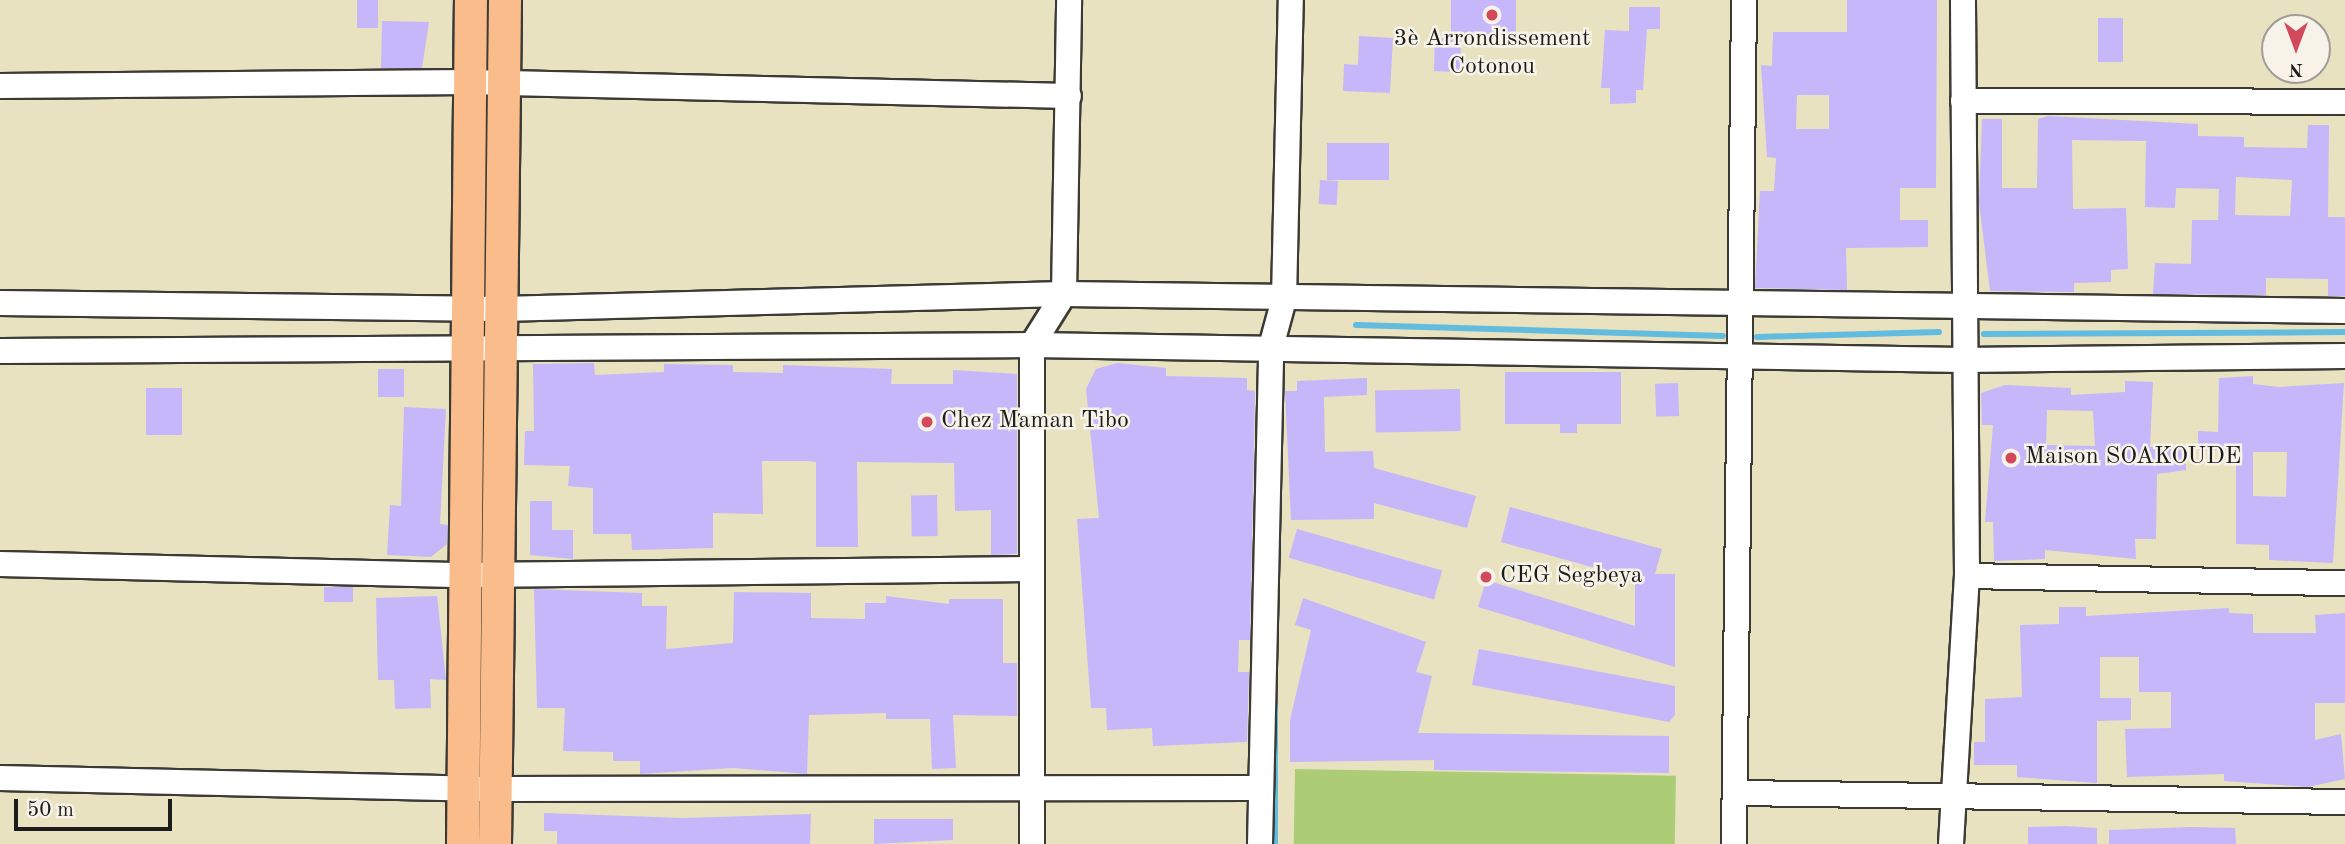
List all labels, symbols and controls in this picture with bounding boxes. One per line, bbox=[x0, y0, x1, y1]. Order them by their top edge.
marker: 3è Arrondissement Cotonou bbox=[1484, 7, 1500, 23]
north arrow bbox=[2261, 14, 2331, 84]
place label: 3è Arrondissement Cotonou bbox=[1394, 26, 1590, 82]
text: N bbox=[2289, 59, 2303, 78]
place label: Chez Maman Tibo bbox=[941, 408, 1129, 436]
marker: Chez Maman Tibo bbox=[919, 414, 935, 430]
place label: Maison SOAKOUDE bbox=[2025, 444, 2241, 472]
marker: Maison SOAKOUDE bbox=[2003, 450, 2019, 466]
place label: CEG Segbeya bbox=[1500, 563, 1643, 591]
marker: CEG Segbeya bbox=[1478, 569, 1494, 585]
scale bar bbox=[18, 784, 175, 828]
text: 50 m bbox=[27, 800, 74, 821]

